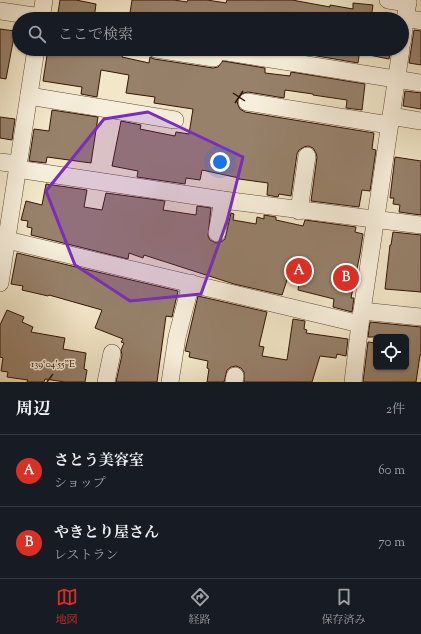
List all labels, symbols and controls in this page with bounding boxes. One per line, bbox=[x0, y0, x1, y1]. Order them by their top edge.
search box bbox=[12, 12, 409, 56]
icon: search bbox=[26, 23, 48, 45]
text: ここで検索 bbox=[58, 25, 133, 46]
your location bbox=[210, 152, 230, 172]
pin: A bbox=[286, 256, 312, 286]
pin: B bbox=[333, 263, 359, 293]
map controls bbox=[373, 334, 409, 370]
button: locate bbox=[373, 334, 409, 370]
text: 139°04'55"E bbox=[31, 357, 75, 372]
text: 周辺 bbox=[16, 398, 50, 422]
text: 2件 bbox=[386, 401, 405, 419]
text: さとう美容室 bbox=[54, 451, 144, 472]
text: A bbox=[24, 462, 34, 480]
text: 60 m bbox=[378, 462, 405, 480]
text: ショップ bbox=[54, 475, 106, 493]
text: やきとり屋さん bbox=[54, 523, 159, 544]
text: B bbox=[25, 534, 33, 552]
text: 70 m bbox=[378, 534, 405, 552]
text: レストラン bbox=[54, 547, 119, 565]
tab: 地図 bbox=[56, 586, 78, 628]
tab: 経路 bbox=[189, 586, 211, 628]
tab: 保存済み bbox=[322, 586, 366, 628]

